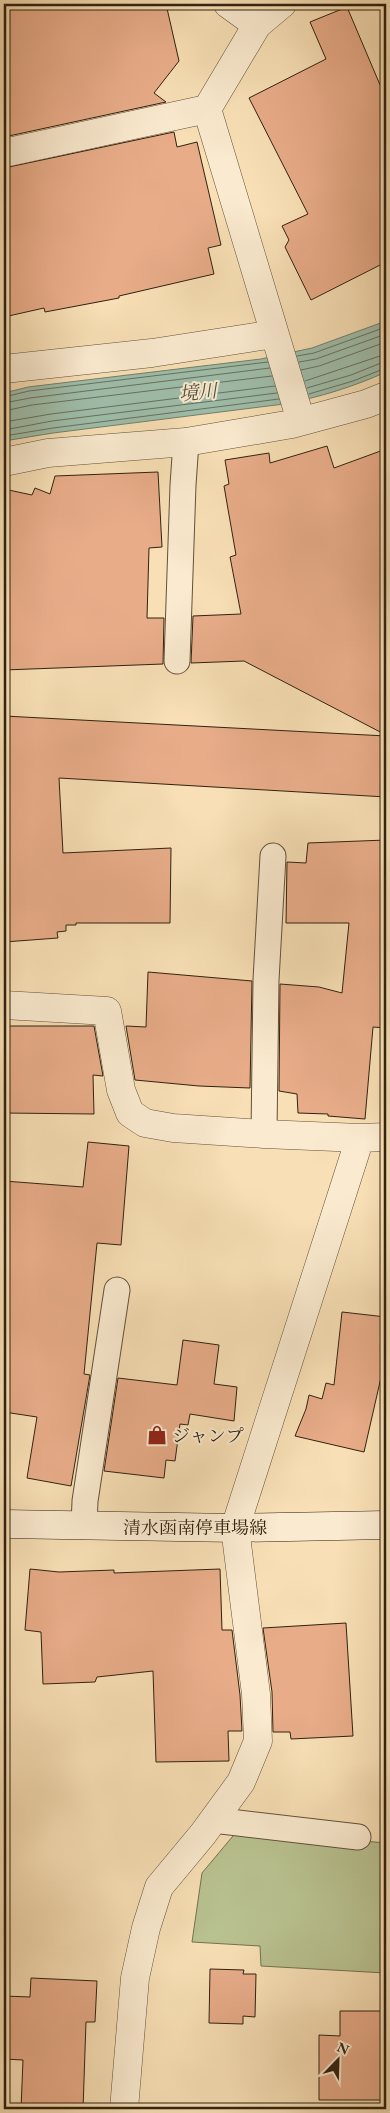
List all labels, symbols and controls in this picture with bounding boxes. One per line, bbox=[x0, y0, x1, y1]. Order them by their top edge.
water label: 境川 bbox=[178, 378, 220, 406]
shop icon: ジャンプ bbox=[146, 1424, 168, 1446]
place label: ジャンプ bbox=[172, 1424, 244, 1447]
street label: 清水函南停車場線 bbox=[123, 1516, 267, 1539]
north arrow bbox=[312, 2036, 362, 2086]
text: N bbox=[334, 2038, 352, 2059]

